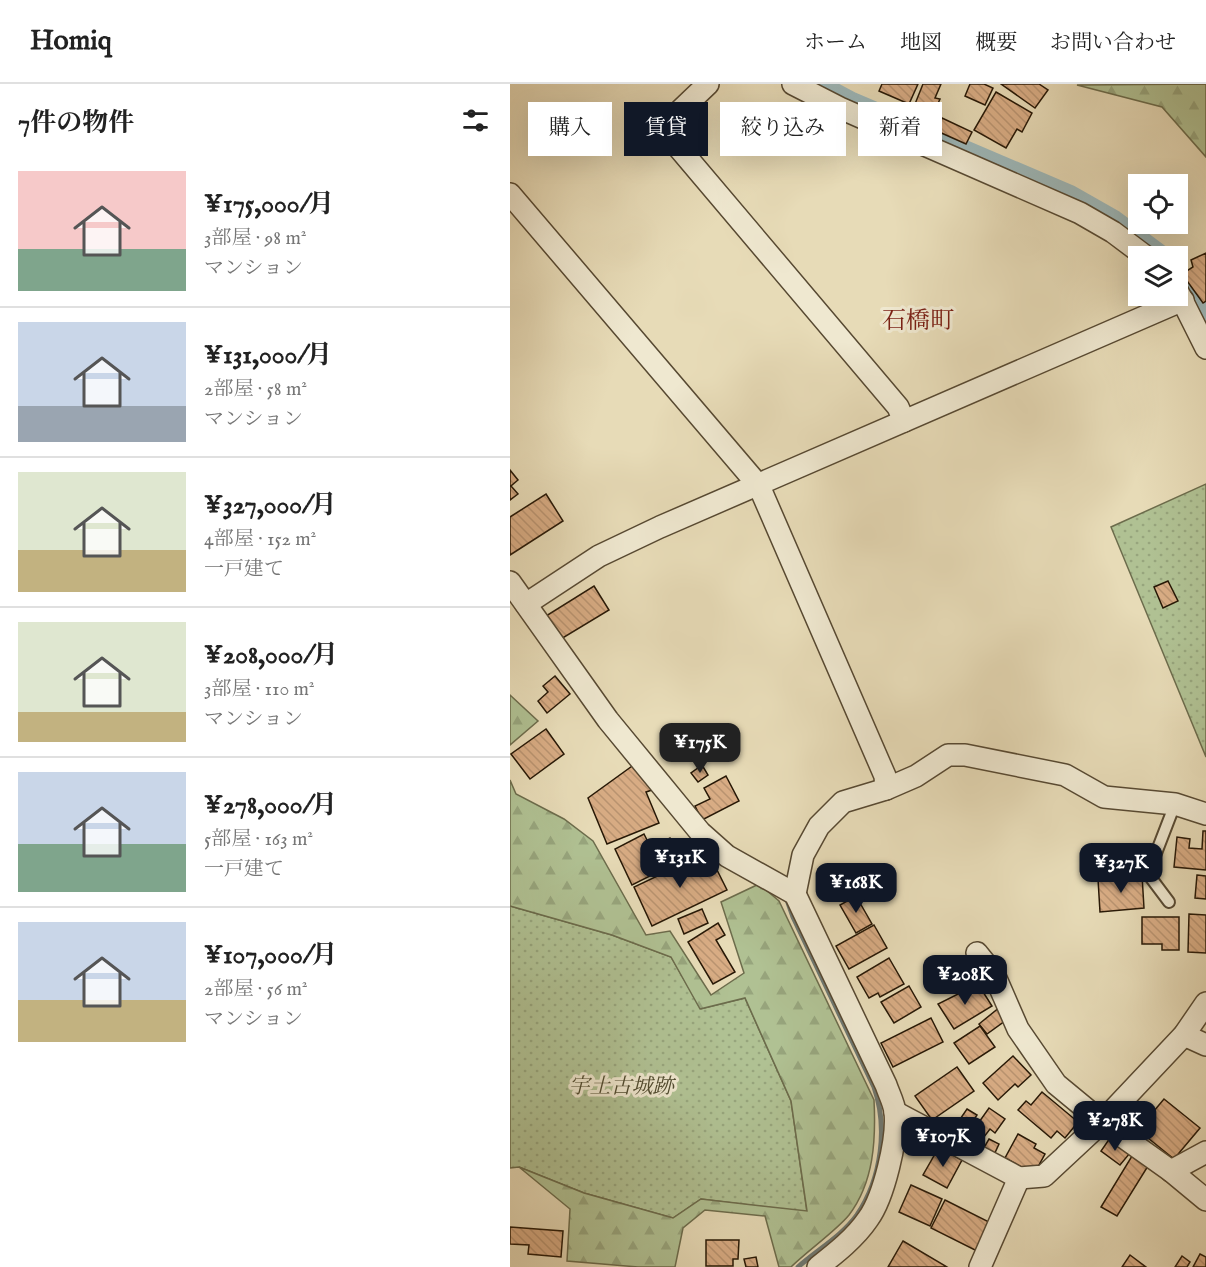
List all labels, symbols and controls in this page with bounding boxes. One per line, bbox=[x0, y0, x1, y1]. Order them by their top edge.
text: Homiq bbox=[30, 24, 112, 59]
text: ホーム bbox=[804, 30, 867, 57]
text: 地図 bbox=[900, 30, 942, 57]
text: 概要 bbox=[975, 30, 1017, 57]
text: お問い合わせ bbox=[1050, 30, 1176, 57]
chip: 購入 bbox=[528, 102, 612, 156]
chip: 賃貸 bbox=[624, 102, 708, 156]
chip: 絞り込み bbox=[720, 102, 846, 156]
chip: 新着 bbox=[858, 102, 942, 156]
icon: filters bbox=[459, 104, 492, 137]
text: 7件の物件 bbox=[18, 107, 134, 140]
map controls bbox=[1128, 174, 1188, 306]
button: locate bbox=[1128, 174, 1188, 234]
text: ¥175,000/月 bbox=[204, 188, 334, 221]
icon: home bbox=[66, 195, 138, 267]
text: 3部屋 · 98 m² bbox=[204, 226, 307, 251]
button: layers bbox=[1128, 246, 1188, 306]
text: マンション bbox=[204, 256, 303, 281]
district label: 石橋町 bbox=[882, 306, 954, 337]
text: ¥131,000/月 bbox=[204, 339, 332, 372]
icon: home bbox=[66, 346, 138, 418]
text: 2部屋 · 58 m² bbox=[204, 377, 307, 402]
text: マンション bbox=[204, 407, 303, 432]
text: ¥327,000/月 bbox=[204, 489, 337, 522]
icon: home bbox=[66, 496, 138, 568]
text: 4部屋 · 152 m² bbox=[204, 527, 316, 552]
text: 一戸建て bbox=[204, 557, 284, 582]
text: ¥208,000/月 bbox=[204, 639, 338, 672]
icon: home bbox=[66, 646, 138, 718]
text: 3部屋 · 110 m² bbox=[204, 677, 315, 702]
text: マンション bbox=[204, 707, 303, 732]
pin: ¥175K bbox=[658, 723, 742, 774]
text: ¥175K bbox=[673, 730, 727, 755]
text: ¥278,000/月 bbox=[204, 789, 337, 822]
icon: home bbox=[66, 796, 138, 868]
text: 5部屋 · 163 m² bbox=[204, 827, 313, 852]
pin: ¥131K bbox=[638, 838, 722, 889]
pin: ¥327K bbox=[1079, 843, 1163, 894]
text: ¥131K bbox=[654, 845, 706, 870]
text: ¥327K bbox=[1093, 850, 1149, 875]
text: 一戸建て bbox=[204, 857, 284, 882]
pin: ¥168K bbox=[814, 863, 898, 914]
text: ¥168K bbox=[830, 870, 882, 895]
text: ¥107,000/月 bbox=[204, 939, 338, 972]
icon: home bbox=[66, 946, 138, 1018]
pin: ¥208K bbox=[923, 955, 1007, 1006]
text: ¥208K bbox=[937, 962, 993, 987]
text: 2部屋 · 56 m² bbox=[204, 977, 308, 1002]
text: マンション bbox=[204, 1007, 303, 1032]
park label: 宇土古城跡 bbox=[569, 1074, 676, 1101]
pin: ¥278K bbox=[1073, 1101, 1157, 1152]
text: ¥278K bbox=[1087, 1108, 1143, 1133]
pin: ¥107K bbox=[901, 1117, 985, 1168]
text: ¥107K bbox=[915, 1124, 971, 1149]

